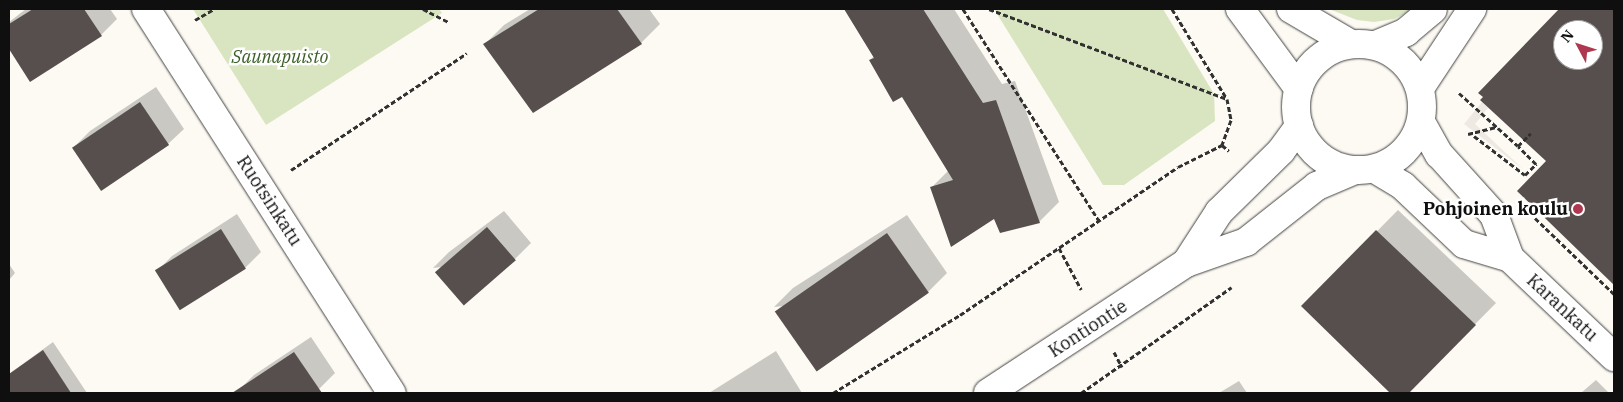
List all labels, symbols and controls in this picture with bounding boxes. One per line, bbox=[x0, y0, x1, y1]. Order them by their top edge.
north arrow bbox=[1553, 20, 1603, 70]
text: N bbox=[1557, 26, 1578, 46]
park label: Saunapuisto bbox=[232, 46, 328, 68]
street label: Ruotsinkatu bbox=[232, 152, 306, 250]
place label: Pohjoinen koulu bbox=[1423, 198, 1568, 220]
marker: Pohjoinen koulu bbox=[1572, 203, 1584, 215]
street label: Karankatu bbox=[1522, 270, 1602, 346]
street label: Kontiontie bbox=[1045, 296, 1131, 362]

